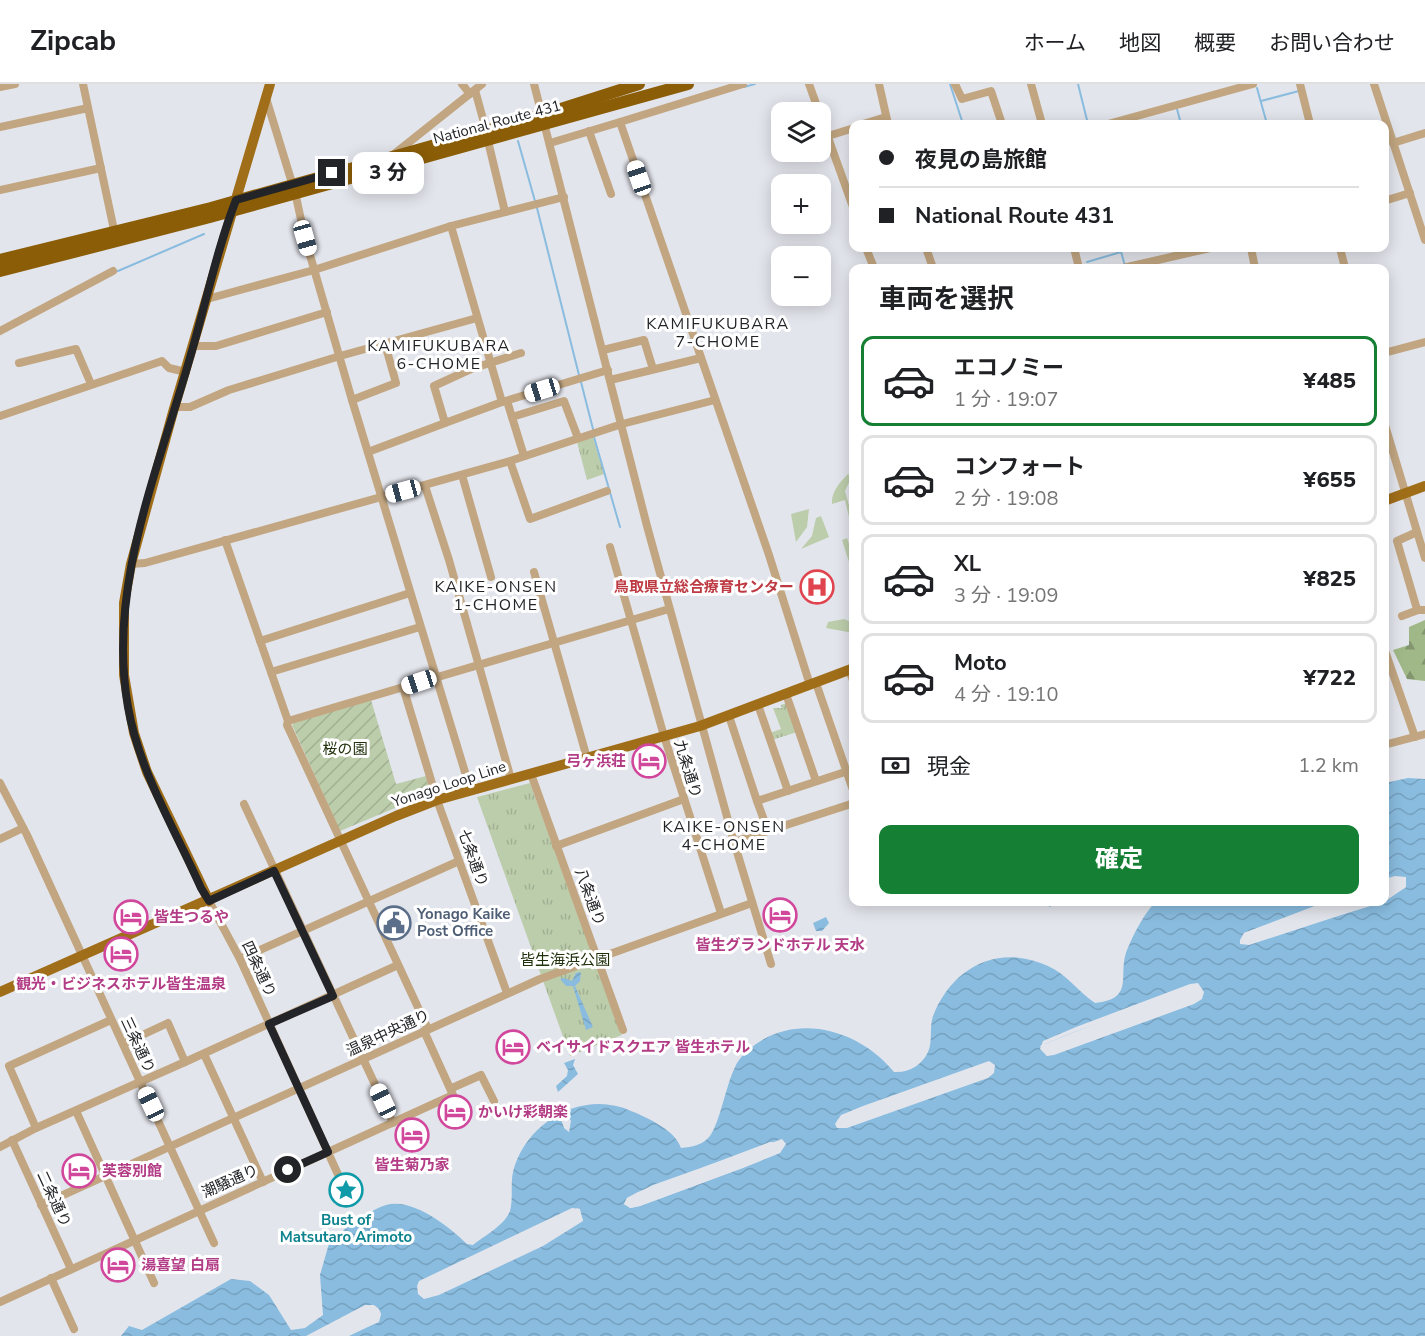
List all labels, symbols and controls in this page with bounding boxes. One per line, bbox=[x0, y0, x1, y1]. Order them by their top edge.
text: Zipcab bbox=[30, 22, 116, 60]
text: ホーム bbox=[1024, 29, 1086, 57]
text: 地図 bbox=[1119, 29, 1161, 57]
text: 概要 bbox=[1194, 29, 1236, 57]
text: お問い合わせ bbox=[1269, 29, 1395, 57]
street label: National Route 431 bbox=[431, 95, 563, 149]
map controls bbox=[771, 102, 831, 306]
button: layers bbox=[771, 102, 831, 162]
text: 夜見の島旅館 bbox=[915, 145, 1047, 175]
callout: 3 分 bbox=[353, 152, 425, 194]
car bbox=[625, 158, 653, 198]
route end bbox=[318, 159, 345, 186]
text: 3 分 bbox=[369, 159, 407, 186]
button: + bbox=[771, 174, 831, 234]
text: National Route 431 bbox=[915, 201, 1114, 231]
car bbox=[291, 218, 319, 258]
button: − bbox=[771, 246, 831, 306]
text: 車両を選択 bbox=[879, 281, 1014, 318]
district label: KAMIFUKUBARA 7-CHOME bbox=[646, 313, 790, 353]
district label: KAMIFUKUBARA 6-CHOME bbox=[367, 335, 511, 375]
text: エコノミー bbox=[954, 353, 1064, 383]
icon: car bbox=[882, 354, 936, 408]
text: ¥485 bbox=[1303, 366, 1356, 396]
car bbox=[522, 376, 562, 404]
text: 1 分 · 19:07 bbox=[954, 386, 1059, 413]
text: コンフォート bbox=[954, 452, 1085, 482]
icon: car bbox=[882, 453, 936, 507]
text: ¥655 bbox=[1303, 465, 1356, 495]
car bbox=[383, 478, 423, 504]
text: 2 分 · 19:08 bbox=[954, 485, 1059, 512]
text: XL bbox=[954, 549, 981, 579]
icon: car bbox=[882, 552, 936, 606]
text: ¥825 bbox=[1303, 564, 1356, 594]
hospital icon: 鳥取県立総合療育センター bbox=[799, 569, 835, 605]
district label: KAIKE-ONSEN 1-CHOME bbox=[434, 576, 558, 616]
place label: 鳥取県立総合療育センター bbox=[614, 577, 794, 597]
text: 3 分 · 19:09 bbox=[954, 582, 1059, 609]
text: Moto bbox=[954, 648, 1007, 678]
icon: car bbox=[882, 651, 936, 705]
text: ¥722 bbox=[1303, 663, 1356, 693]
car bbox=[399, 668, 439, 696]
text: 4 分 · 19:10 bbox=[954, 681, 1059, 708]
street label: 九条通り bbox=[670, 737, 706, 801]
park label: 桜の園 bbox=[322, 739, 368, 759]
hotel icon: 弓ヶ浜荘 bbox=[631, 743, 667, 779]
icon: cash bbox=[879, 749, 912, 782]
place label: 弓ヶ浜荘 bbox=[566, 751, 626, 771]
text: 現金 bbox=[927, 752, 971, 782]
text: 1.2 km bbox=[1298, 752, 1359, 779]
street label: Yonago Loop Line bbox=[388, 756, 509, 812]
district label: KAIKE-ONSEN 4-CHOME bbox=[662, 816, 786, 856]
button: 確定 bbox=[879, 825, 1359, 894]
street label: 七条通り bbox=[453, 826, 493, 890]
street label: 八条通り bbox=[570, 865, 610, 929]
hotel icon: 皆生グランドホテル 天水 bbox=[762, 897, 798, 933]
hotel icon: 皆生つるや bbox=[113, 899, 149, 935]
place label: Yonago Kaike Post Office bbox=[416, 904, 510, 941]
public building icon: Yonago Kaike Post Office bbox=[376, 905, 412, 941]
place label: 皆生つるや bbox=[154, 907, 229, 927]
place label: 皆生グランドホテル 天水 bbox=[695, 935, 865, 955]
hotel icon: 観光・ビジネスホテル皆生温泉 bbox=[103, 936, 139, 972]
street label: 四条通り bbox=[237, 938, 281, 1000]
park label: 皆生海浜公園 bbox=[520, 950, 610, 970]
place label: 観光・ビジネスホテル皆生温泉 bbox=[16, 974, 226, 994]
street label: 温泉中央通り bbox=[343, 1005, 433, 1061]
street label: 三条通り bbox=[116, 1014, 160, 1076]
hotel icon: ベイサイドスクエア 皆生ホテル bbox=[495, 1029, 531, 1065]
place label: ベイサイドスクエア 皆生ホテル bbox=[536, 1037, 750, 1057]
car bbox=[367, 1081, 399, 1121]
car bbox=[135, 1084, 167, 1124]
hotel icon: かいけ彩朝楽 bbox=[437, 1094, 473, 1130]
place label: かいけ彩朝楽 bbox=[478, 1102, 568, 1122]
hotel icon: 皆生菊乃家 bbox=[394, 1117, 430, 1153]
hotel icon: 芙蓉別館 bbox=[61, 1153, 97, 1189]
place label: 皆生菊乃家 bbox=[374, 1155, 450, 1175]
route start bbox=[274, 1156, 301, 1183]
street label: 潮騒通り bbox=[199, 1160, 261, 1202]
place label: 芙蓉別館 bbox=[102, 1161, 162, 1181]
street label: 二条通り bbox=[32, 1168, 76, 1230]
place icon: Bust of Matsutaro Arimoto bbox=[328, 1172, 364, 1208]
place label: Bust of Matsutaro Arimoto bbox=[280, 1210, 413, 1247]
hotel icon: 湯喜望 白扇 bbox=[100, 1247, 136, 1283]
place label: 湯喜望 白扇 bbox=[141, 1255, 220, 1275]

